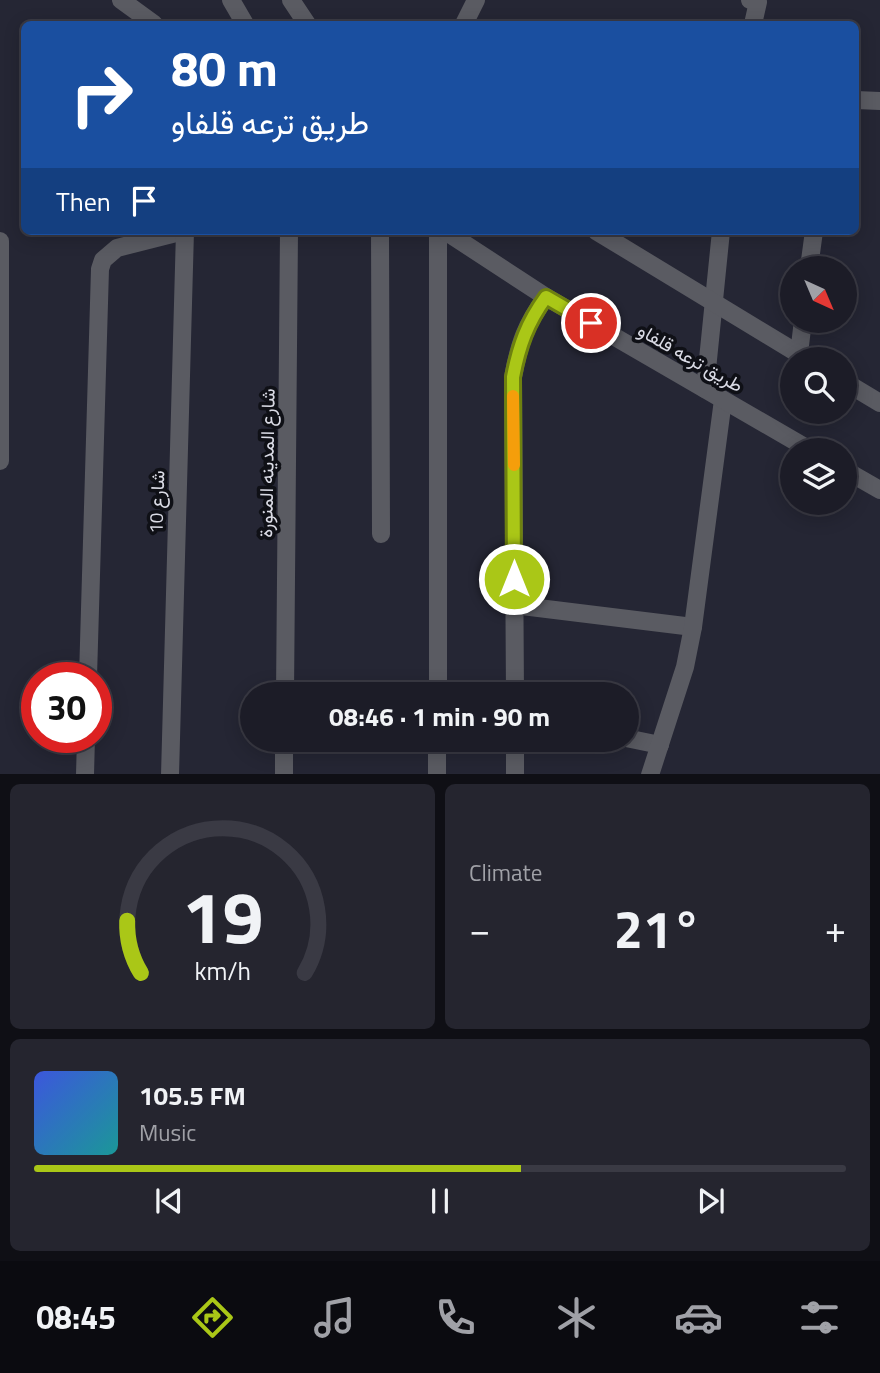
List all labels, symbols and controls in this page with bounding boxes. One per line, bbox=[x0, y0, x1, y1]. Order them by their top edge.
text: 80 m bbox=[171, 30, 278, 105]
icon: right bbox=[56, 49, 147, 140]
text: طريق ترعه قلفاو bbox=[171, 98, 369, 146]
text: Then bbox=[56, 182, 111, 221]
icon: arrive bbox=[125, 182, 163, 220]
north arrow bbox=[780, 256, 858, 332]
map controls bbox=[780, 256, 857, 515]
pin bbox=[561, 293, 621, 353]
icon: arrive bbox=[572, 304, 610, 342]
street label: طريق ترعه قلفاو bbox=[633, 315, 749, 399]
button: search bbox=[780, 347, 857, 424]
street label: شارع المدينه المنورة bbox=[250, 388, 282, 538]
button: layers bbox=[780, 438, 857, 515]
street label: شارع 10 bbox=[140, 470, 172, 534]
position arrow bbox=[477, 542, 551, 616]
speed limit sign: 30 bbox=[21, 662, 112, 753]
text: 08:46 · 1 min · 90 m bbox=[329, 697, 550, 736]
text: Climate bbox=[469, 855, 542, 890]
text: 19 bbox=[182, 861, 263, 971]
text: 21° bbox=[614, 889, 701, 968]
text: − bbox=[469, 900, 490, 958]
text: + bbox=[825, 900, 846, 958]
text: km/h bbox=[194, 951, 251, 989]
text: 105.5 FM bbox=[139, 1076, 246, 1115]
text: Music bbox=[139, 1115, 196, 1150]
icon: previous bbox=[150, 1182, 188, 1220]
icon: pause bbox=[421, 1182, 459, 1220]
icon: next bbox=[692, 1182, 730, 1220]
text: 08:45 bbox=[36, 1293, 116, 1341]
icon: directions bbox=[188, 1293, 237, 1342]
icon: music bbox=[310, 1293, 359, 1342]
icon: phone bbox=[431, 1293, 480, 1342]
icon: climate bbox=[552, 1293, 601, 1342]
icon: car bbox=[674, 1293, 723, 1342]
icon: filters bbox=[795, 1293, 844, 1342]

